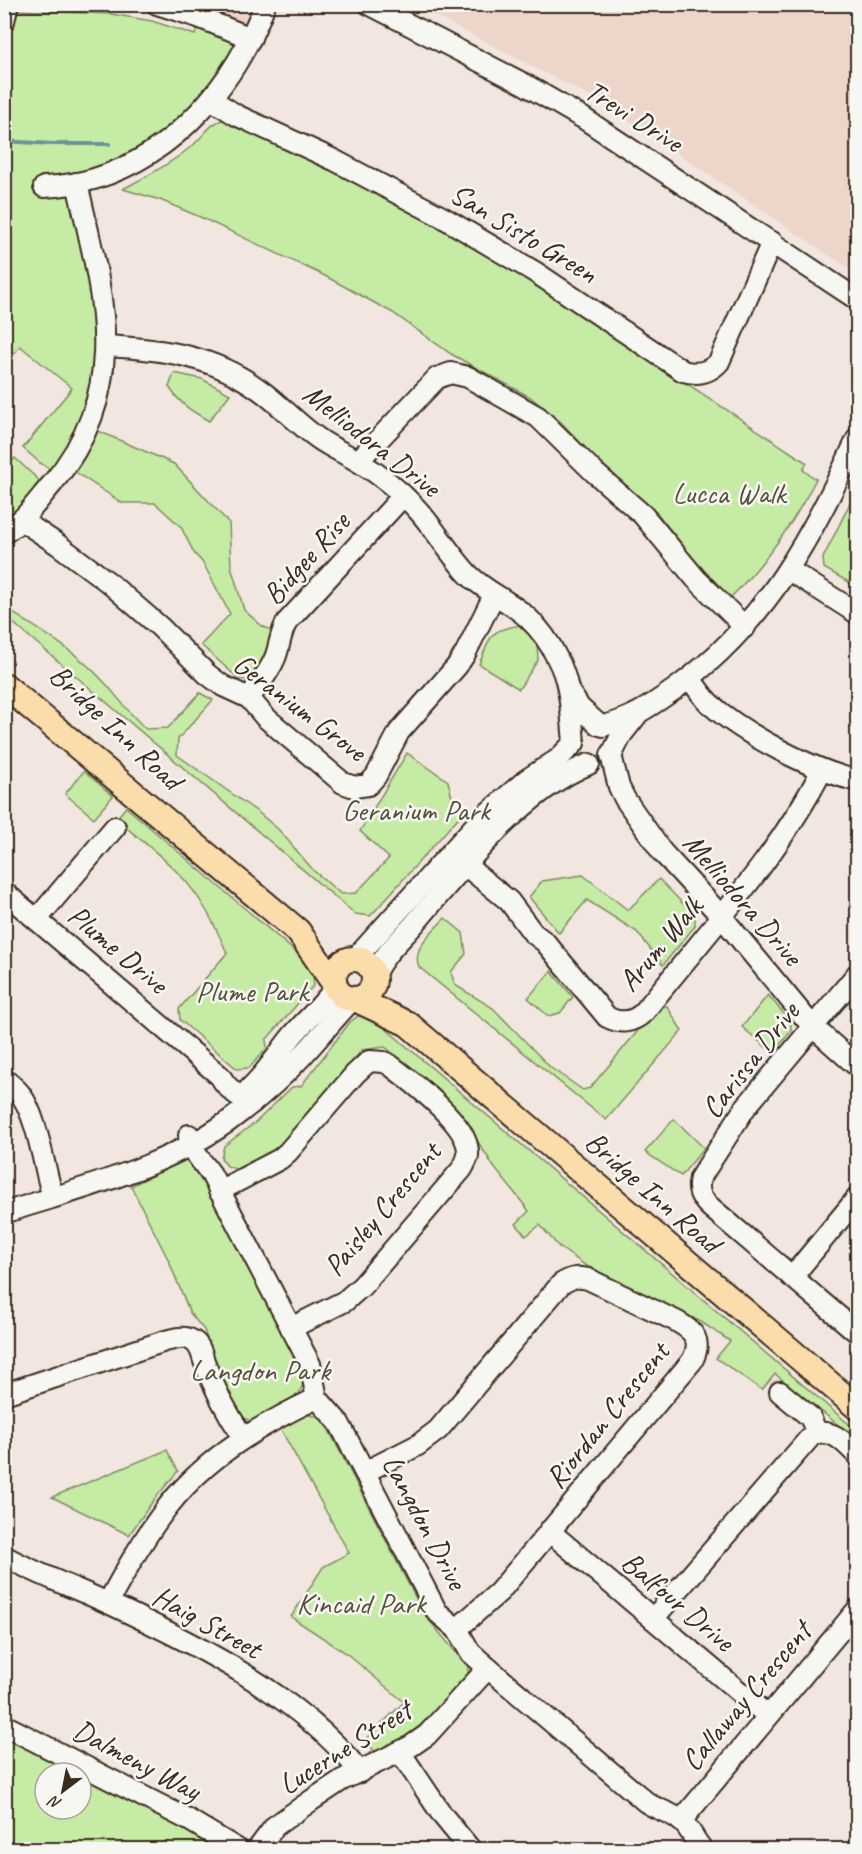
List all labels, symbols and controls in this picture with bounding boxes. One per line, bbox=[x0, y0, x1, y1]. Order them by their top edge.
street label: Trevi Drive bbox=[578, 71, 692, 162]
street label: San Sisto Green bbox=[443, 174, 605, 292]
street label: Melliodora Drive bbox=[296, 375, 450, 507]
park label: Lucca Walk bbox=[672, 474, 788, 512]
street label: Bidgee Rise bbox=[254, 502, 359, 612]
street label: Geranium Grove bbox=[226, 645, 376, 771]
street label: Bridge Inn Road bbox=[42, 656, 193, 801]
park label: Geranium Park bbox=[342, 791, 492, 829]
street label: Melliodora Drive bbox=[675, 825, 813, 975]
street label: Arum Walk bbox=[609, 887, 712, 999]
street label: Plume Drive bbox=[60, 896, 178, 1003]
park label: Plume Park bbox=[196, 972, 310, 1010]
street label: Carissa Drive bbox=[693, 992, 809, 1126]
street label: Bridge Inn Road bbox=[577, 1123, 732, 1264]
street label: Paisley Crescent bbox=[315, 1132, 451, 1284]
street label: Riordan Crescent bbox=[536, 1332, 679, 1496]
park label: Langdon Park bbox=[190, 1351, 332, 1389]
street label: Langdon Drive bbox=[374, 1448, 477, 1598]
street label: Balfour Drive bbox=[614, 1543, 744, 1661]
street label: Haig Street bbox=[146, 1577, 271, 1669]
park label: Kincaid Park bbox=[296, 1584, 428, 1622]
street label: Callaway Crescent bbox=[672, 1610, 822, 1779]
street label: Lucerne Street bbox=[271, 1689, 422, 1803]
street label: Dalmeny Way bbox=[67, 1711, 209, 1810]
north arrow bbox=[33, 1761, 93, 1821]
text: N bbox=[43, 1790, 65, 1814]

